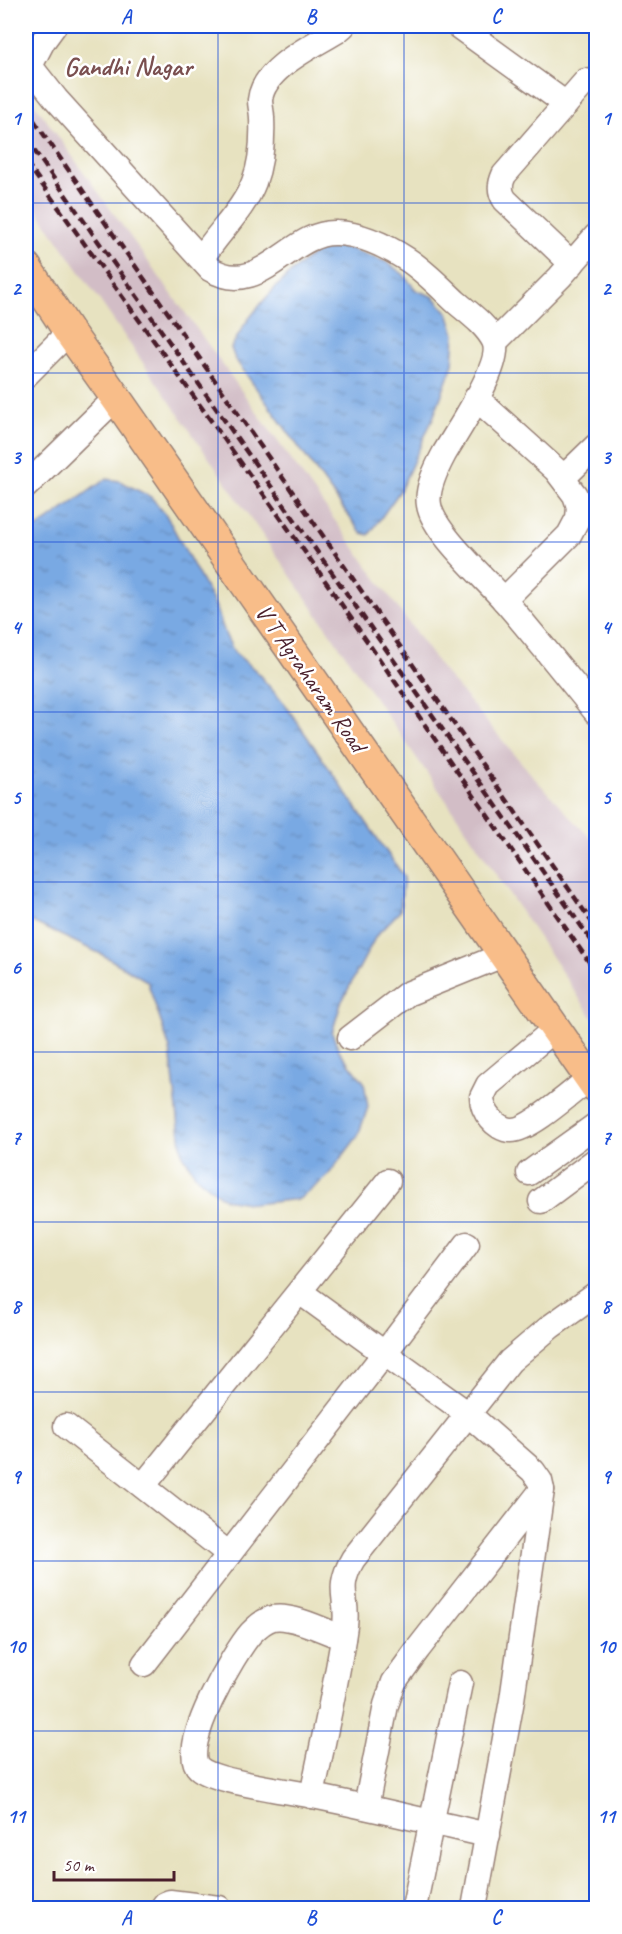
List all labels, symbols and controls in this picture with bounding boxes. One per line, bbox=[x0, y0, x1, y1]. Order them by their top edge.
text: A bbox=[121, 4, 133, 29]
text: B bbox=[306, 4, 318, 29]
text: C bbox=[491, 4, 503, 29]
district label: Gandhi Nagar bbox=[64, 50, 194, 83]
text: 1 bbox=[12, 106, 23, 131]
text: 1 bbox=[602, 106, 613, 131]
text: 2 bbox=[12, 276, 23, 301]
text: 2 bbox=[602, 276, 613, 301]
text: 3 bbox=[12, 445, 23, 470]
text: 3 bbox=[602, 445, 613, 470]
street label: V T Agraharam Road bbox=[249, 598, 375, 761]
text: 4 bbox=[12, 615, 24, 640]
text: 4 bbox=[602, 615, 614, 640]
text: 5 bbox=[12, 785, 23, 810]
text: 5 bbox=[602, 785, 613, 810]
text: 6 bbox=[11, 955, 22, 980]
text: 6 bbox=[601, 955, 612, 980]
text: 7 bbox=[12, 1125, 23, 1150]
text: 7 bbox=[602, 1125, 613, 1150]
text: 8 bbox=[12, 1294, 24, 1319]
text: 8 bbox=[602, 1294, 614, 1319]
text: 9 bbox=[12, 1464, 23, 1489]
text: 9 bbox=[602, 1464, 613, 1489]
text: 10 bbox=[7, 1634, 27, 1659]
text: 10 bbox=[597, 1634, 617, 1659]
text: 11 bbox=[7, 1804, 27, 1829]
text: 11 bbox=[597, 1804, 617, 1829]
scale bar bbox=[54, 1844, 174, 1882]
text: 50 m bbox=[63, 1854, 96, 1876]
text: A bbox=[121, 1905, 133, 1930]
text: B bbox=[306, 1905, 318, 1930]
text: C bbox=[491, 1905, 503, 1930]

